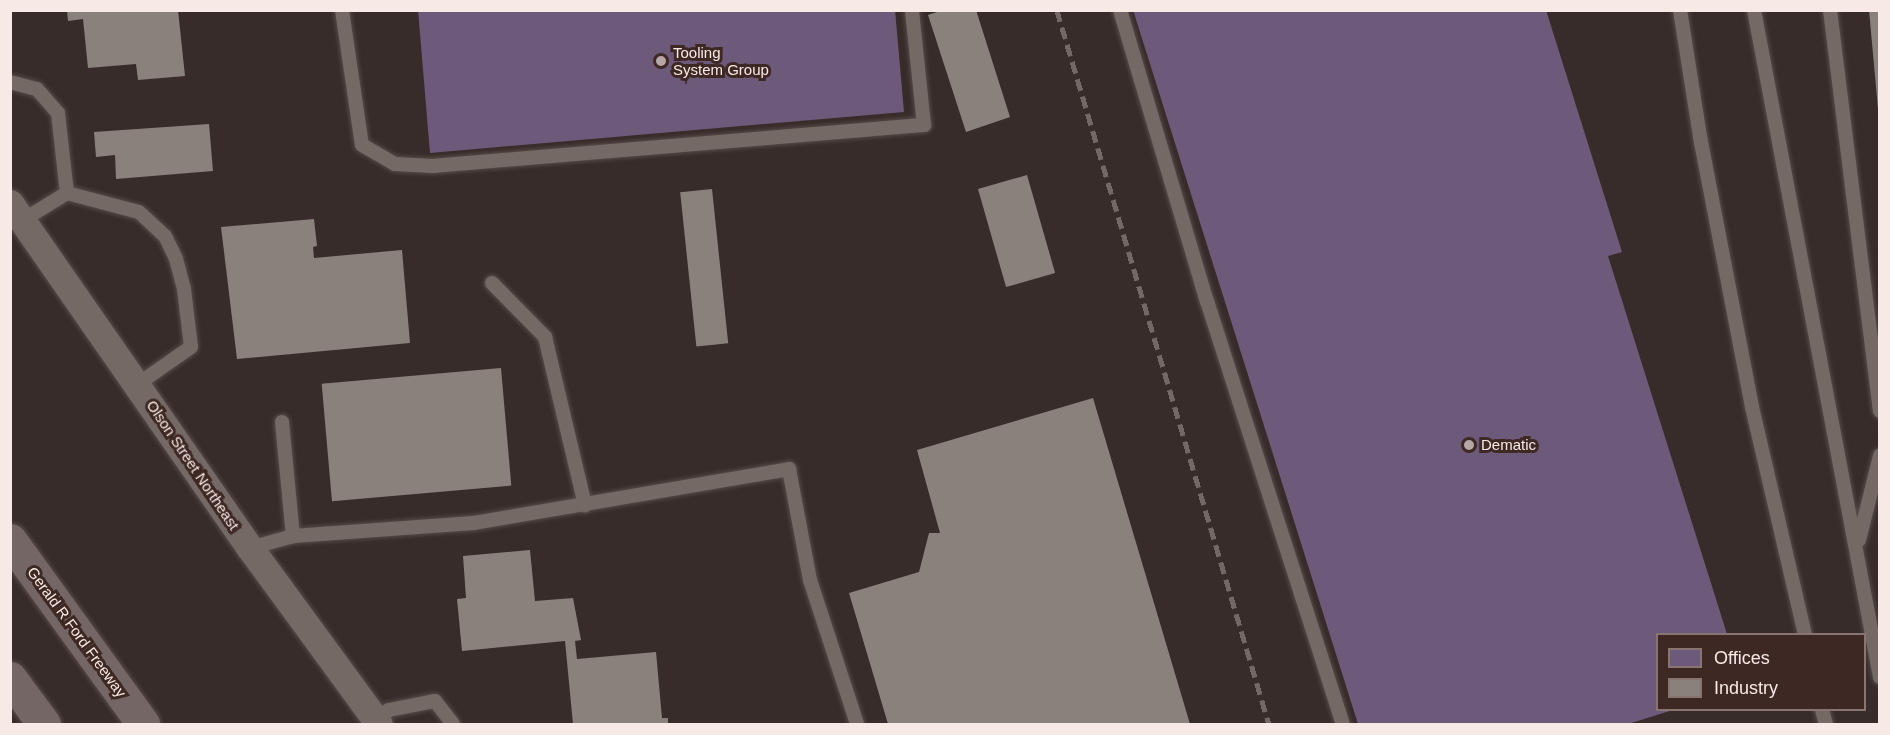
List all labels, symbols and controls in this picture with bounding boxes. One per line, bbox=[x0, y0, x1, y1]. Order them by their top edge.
place label: Tooling System Group bbox=[673, 43, 769, 78]
marker: Tooling System Group bbox=[654, 54, 668, 68]
street label: Olson Street Northeast bbox=[143, 397, 243, 533]
place label: Dematic bbox=[1481, 436, 1536, 454]
marker: Dematic bbox=[1462, 438, 1476, 452]
street label: Gerald R Ford Freeway bbox=[24, 563, 130, 701]
legend bbox=[1656, 633, 1866, 711]
text: Offices bbox=[1714, 648, 1770, 668]
text: Industry bbox=[1714, 678, 1778, 698]

